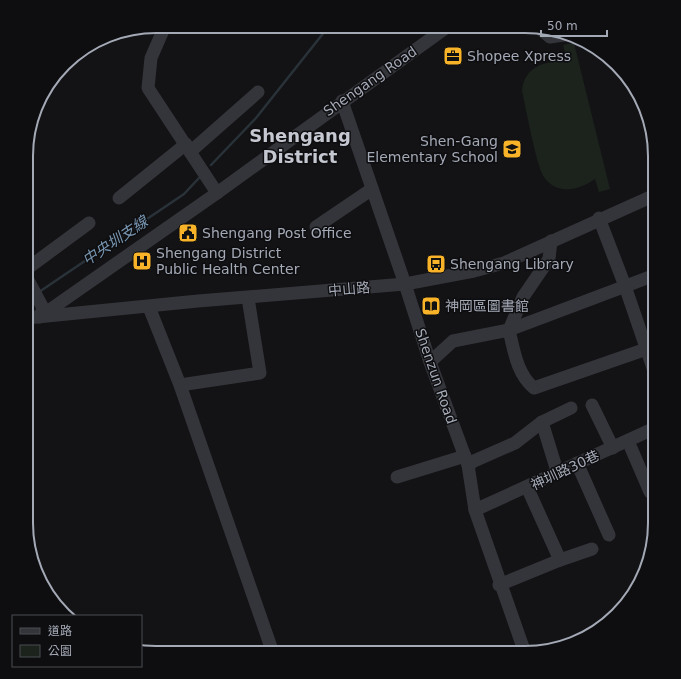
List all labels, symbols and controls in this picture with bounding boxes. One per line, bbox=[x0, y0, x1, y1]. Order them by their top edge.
scale bar bbox=[541, 12, 607, 38]
text: 50 m bbox=[547, 19, 578, 33]
street label: Shengang Road bbox=[320, 43, 420, 119]
office icon: Shopee Xpress bbox=[442, 45, 464, 67]
place label: Shopee Xpress bbox=[467, 48, 571, 64]
district label: Shengang District bbox=[249, 125, 351, 167]
place label: Shen-Gang Elementary School bbox=[366, 133, 498, 165]
school or university icon: Shen-Gang Elementary School bbox=[501, 138, 523, 160]
water label: 中央圳支線 bbox=[79, 211, 153, 269]
public building icon: Shengang Post Office bbox=[177, 222, 199, 244]
place label: Shengang Post Office bbox=[202, 225, 352, 241]
place label: Shengang District Public Health Center bbox=[156, 245, 300, 277]
hospital icon: Shengang District Public Health Center bbox=[131, 250, 153, 272]
bus stop icon: Shengang Library bbox=[425, 253, 447, 275]
place label: Shengang Library bbox=[450, 256, 574, 272]
street label: 中山路 bbox=[327, 279, 371, 299]
library icon: 神岡區圖書館 bbox=[420, 295, 442, 317]
place label: 神岡區圖書館 bbox=[445, 298, 529, 314]
street label: Shenzun Road bbox=[412, 326, 460, 426]
street label: 神圳路30巷 bbox=[528, 447, 602, 493]
legend bbox=[12, 615, 142, 667]
text: 道路 bbox=[48, 624, 72, 638]
text: 公園 bbox=[48, 644, 72, 658]

